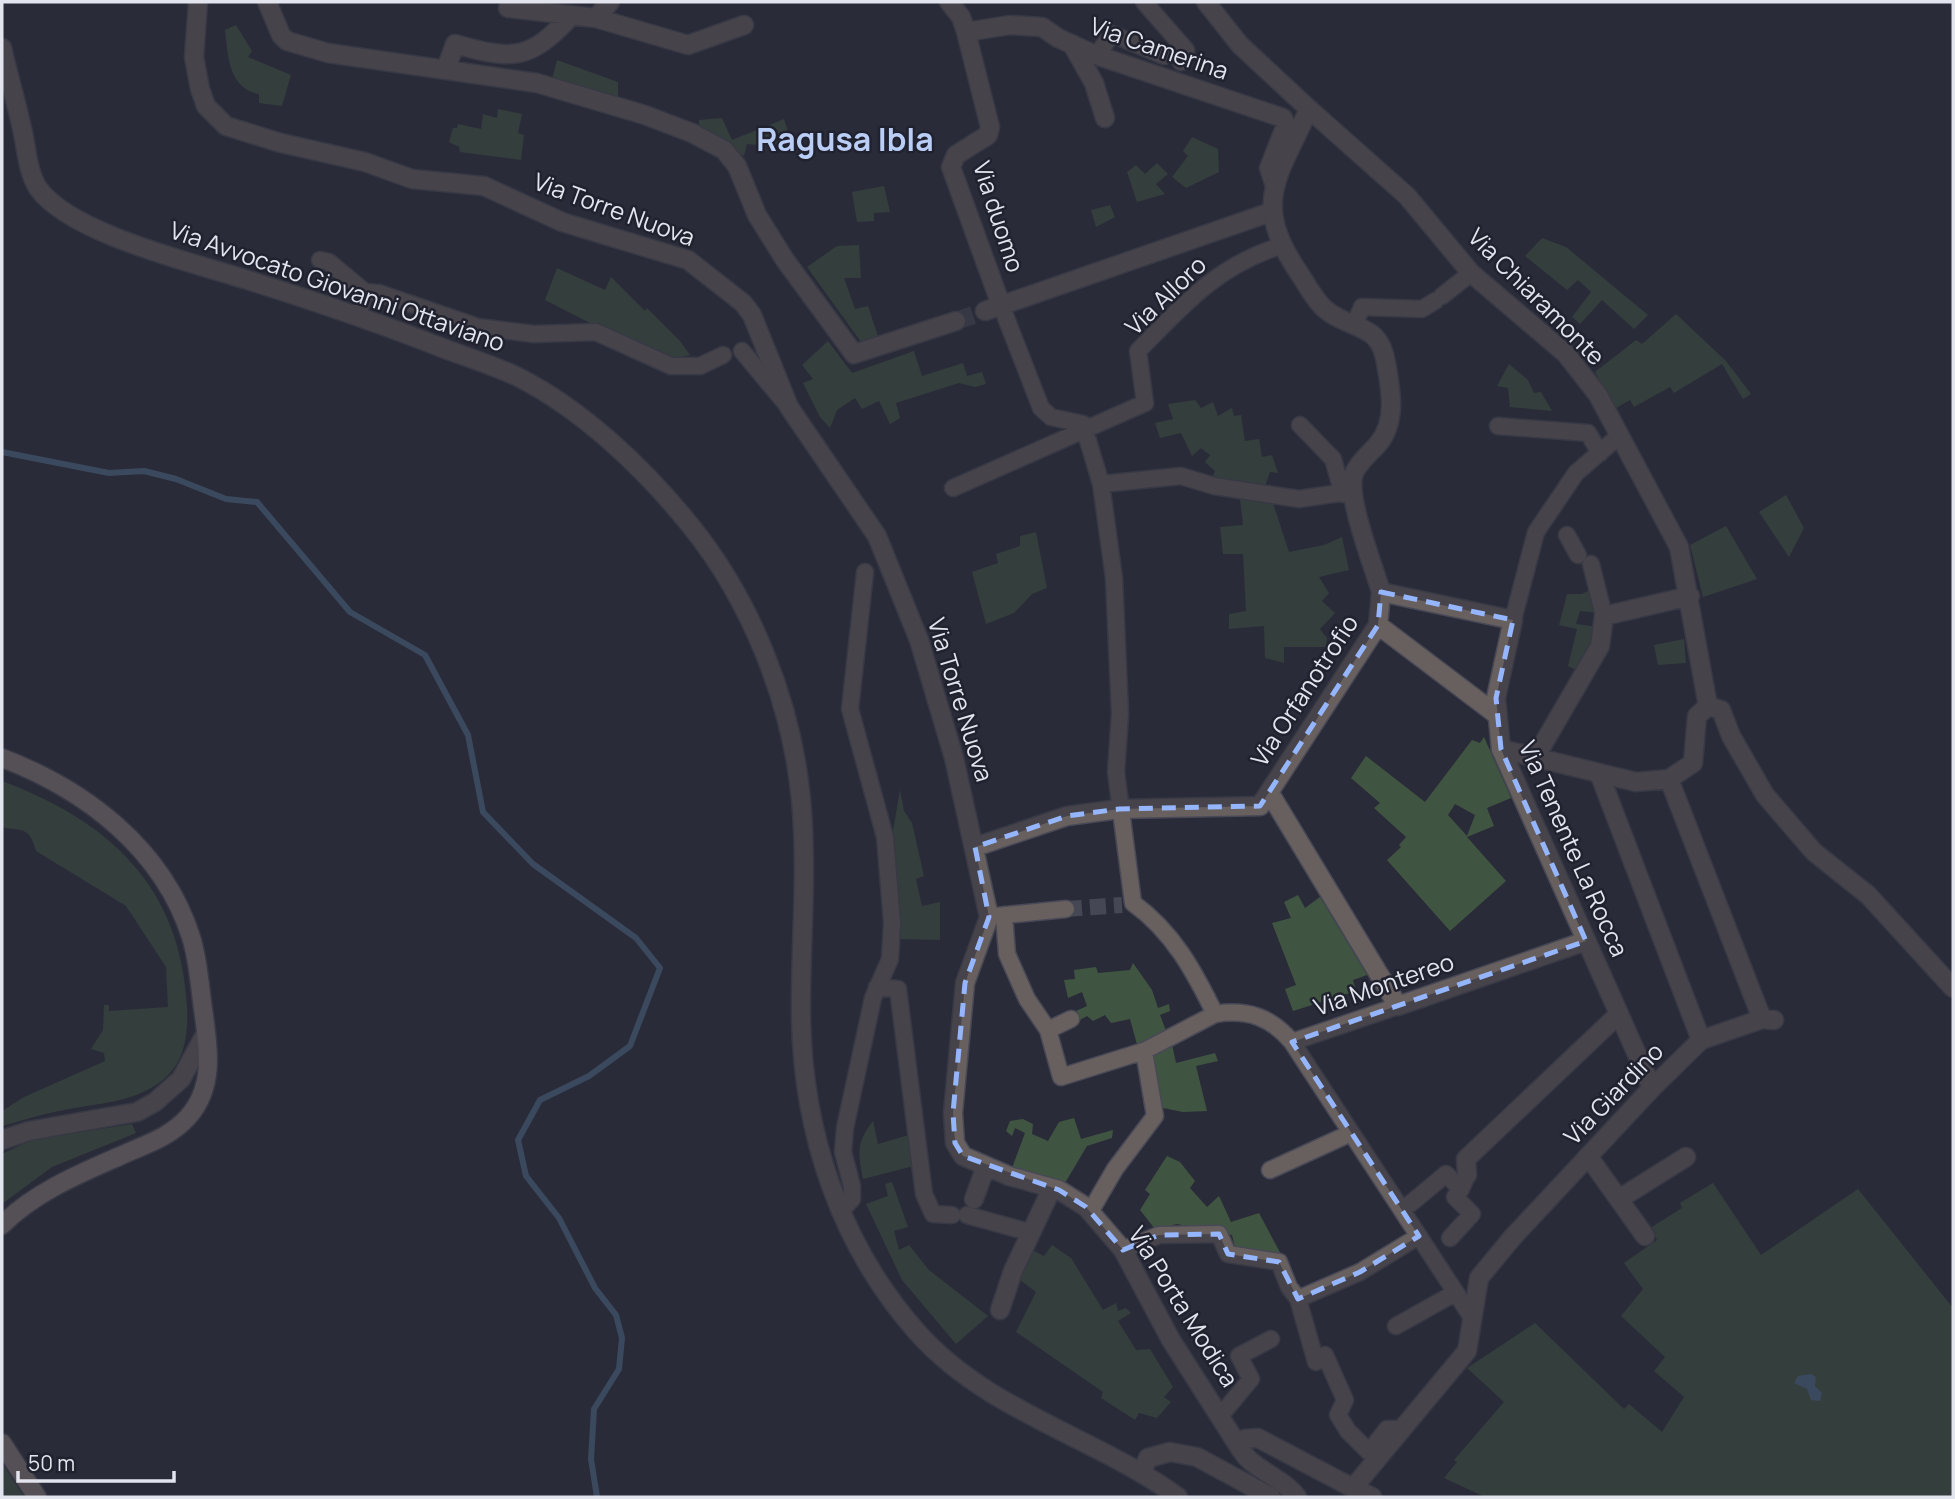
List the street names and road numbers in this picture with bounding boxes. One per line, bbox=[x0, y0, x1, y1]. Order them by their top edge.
street label: Via Camerina bbox=[1086, 8, 1233, 87]
street label: Via duomo bbox=[966, 157, 1033, 276]
street label: Via Torre Nuova bbox=[529, 164, 700, 253]
street label: Via Avvocato Giovanni Ottaviano bbox=[166, 213, 509, 359]
street label: Via Chiaramonte bbox=[1461, 220, 1613, 372]
street label: Via Alloro bbox=[1117, 248, 1213, 342]
street label: Via Orfanotrofio bbox=[1242, 608, 1365, 772]
street label: Via Torre Nuova bbox=[921, 614, 1002, 785]
street label: Via Tenente La Rocca bbox=[1512, 735, 1637, 962]
street label: Via Montereo bbox=[1309, 944, 1458, 1023]
street label: Via Giardino bbox=[1556, 1035, 1670, 1151]
street label: Via Porta Modica bbox=[1122, 1220, 1247, 1393]

